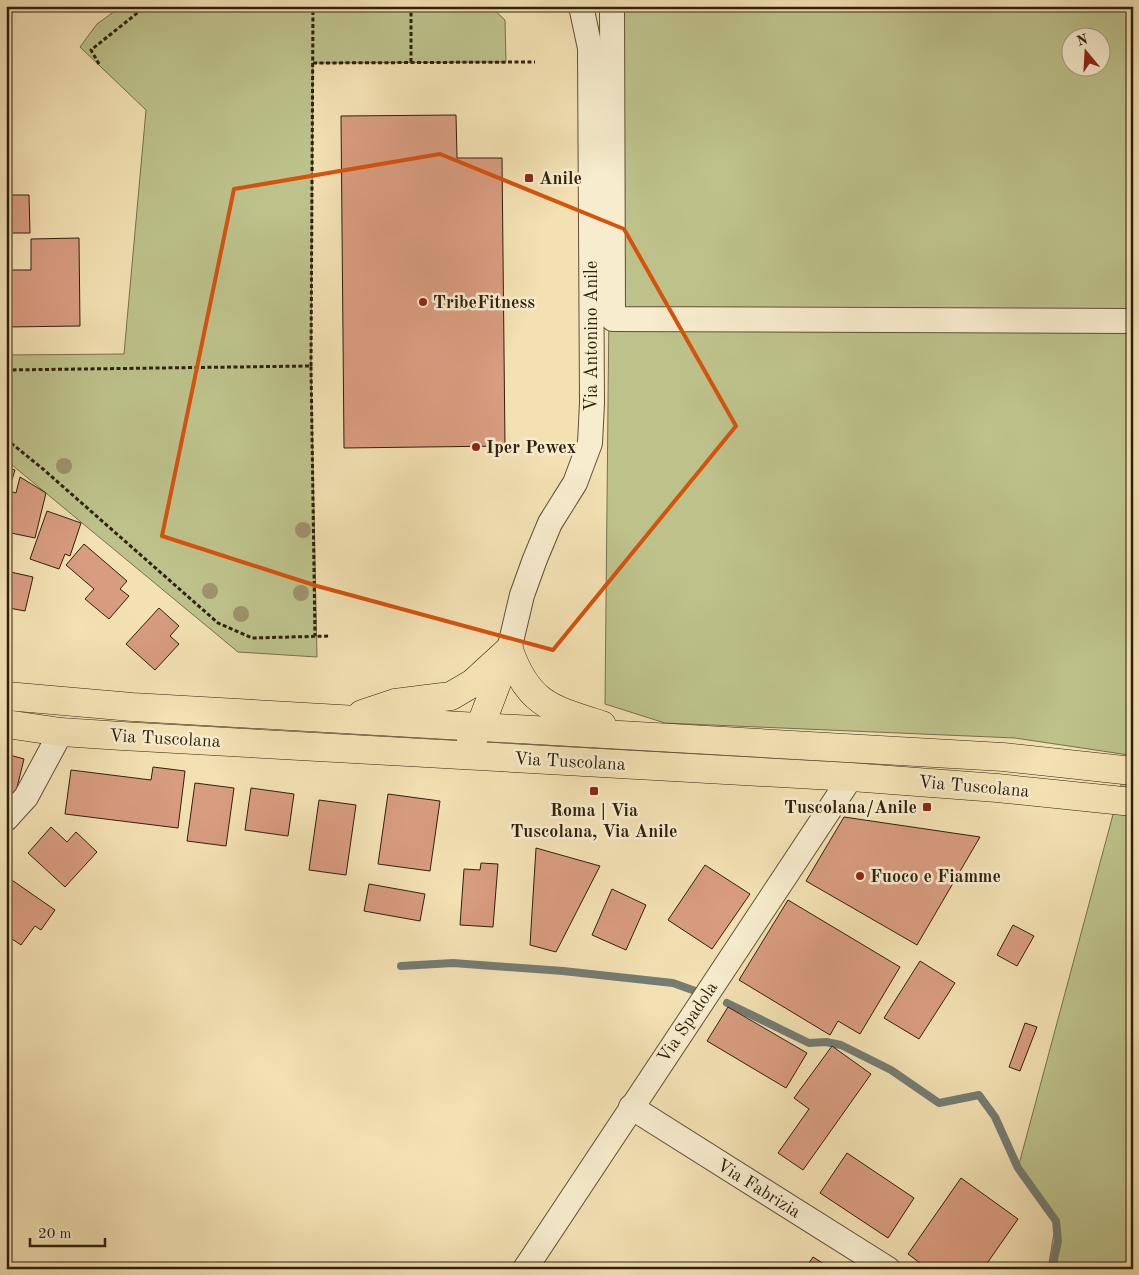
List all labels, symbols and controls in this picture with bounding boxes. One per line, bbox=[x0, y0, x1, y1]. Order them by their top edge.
north arrow bbox=[1062, 28, 1112, 78]
text: N bbox=[1075, 32, 1090, 49]
place label: Anile bbox=[539, 170, 582, 188]
marker: Anile bbox=[523, 172, 535, 184]
street label: Via Antonino Anile bbox=[583, 261, 601, 411]
place label: TribeFitness bbox=[433, 294, 535, 312]
marker: TribeFitness bbox=[417, 296, 429, 308]
place label: Iper Pewex bbox=[486, 439, 576, 457]
marker: Iper Pewex bbox=[470, 441, 482, 453]
street label: Via Tuscolana bbox=[109, 727, 221, 751]
street label: Via Tuscolana bbox=[514, 750, 626, 774]
street label: Via Tuscolana bbox=[918, 773, 1030, 801]
marker: Roma | Via Tuscolana, Via Anile bbox=[588, 785, 600, 797]
place label: Tuscolana/Anile bbox=[784, 799, 917, 817]
marker: Tuscolana/Anile bbox=[921, 801, 933, 813]
place label: Roma | Via Tuscolana, Via Anile bbox=[510, 802, 678, 841]
place label: Fuoco e Fiamme bbox=[870, 868, 1001, 886]
marker: Fuoco e Fiamme bbox=[854, 870, 866, 882]
street label: Via Spadola bbox=[654, 979, 721, 1066]
street label: Via Fabrizia bbox=[713, 1156, 804, 1222]
scale bar bbox=[30, 1215, 105, 1247]
text: 20 m bbox=[38, 1227, 72, 1242]

